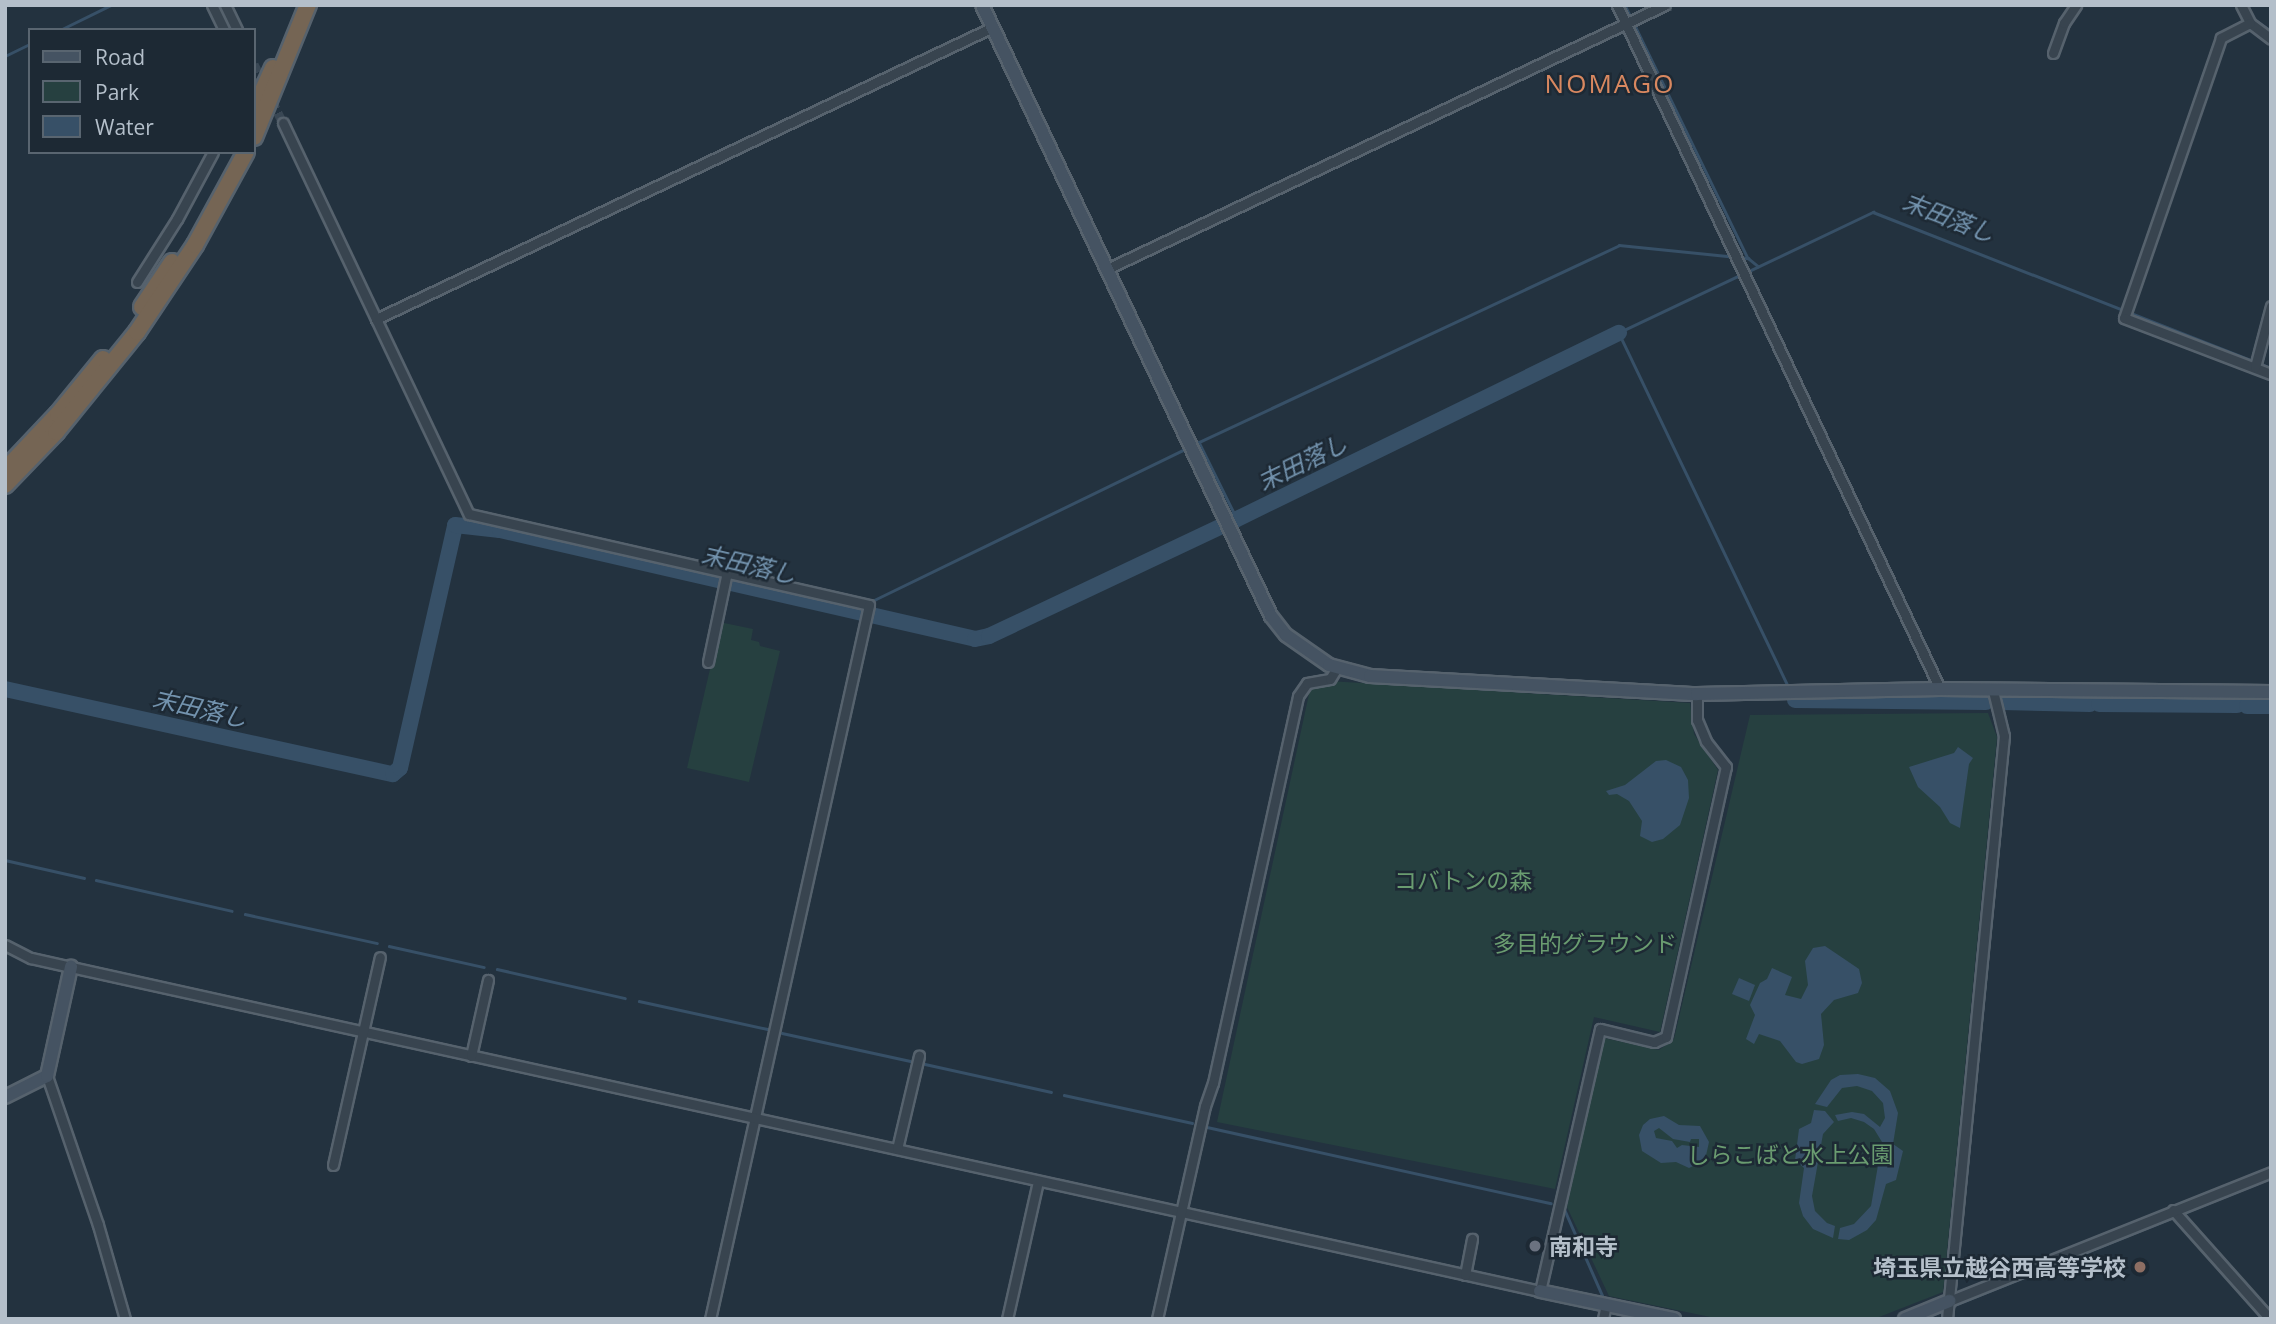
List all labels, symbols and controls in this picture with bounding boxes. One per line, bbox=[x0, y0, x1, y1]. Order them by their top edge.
legend bbox=[28, 28, 256, 154]
text: Road bbox=[95, 43, 145, 71]
district label: NOMAGO bbox=[1545, 68, 1675, 100]
text: Park bbox=[95, 78, 139, 106]
text: Water bbox=[95, 113, 154, 141]
water label: 末田落し bbox=[1899, 186, 1999, 248]
water label: 末田落し bbox=[1253, 428, 1351, 496]
water label: 末田落し bbox=[699, 539, 799, 589]
water label: 末田落し bbox=[150, 683, 250, 733]
park label: コバトンの森 bbox=[1394, 866, 1532, 894]
park label: 多目的グラウンド bbox=[1493, 929, 1677, 957]
park label: しらこばと水上公園 bbox=[1687, 1140, 1893, 1168]
place label: 南和寺 bbox=[1549, 1232, 1618, 1260]
marker: 南和寺 bbox=[1527, 1238, 1543, 1254]
place label: 埼玉県立越谷西高等学校 bbox=[1873, 1253, 2126, 1281]
marker: 埼玉県立越谷西高等学校 bbox=[2132, 1259, 2148, 1275]

